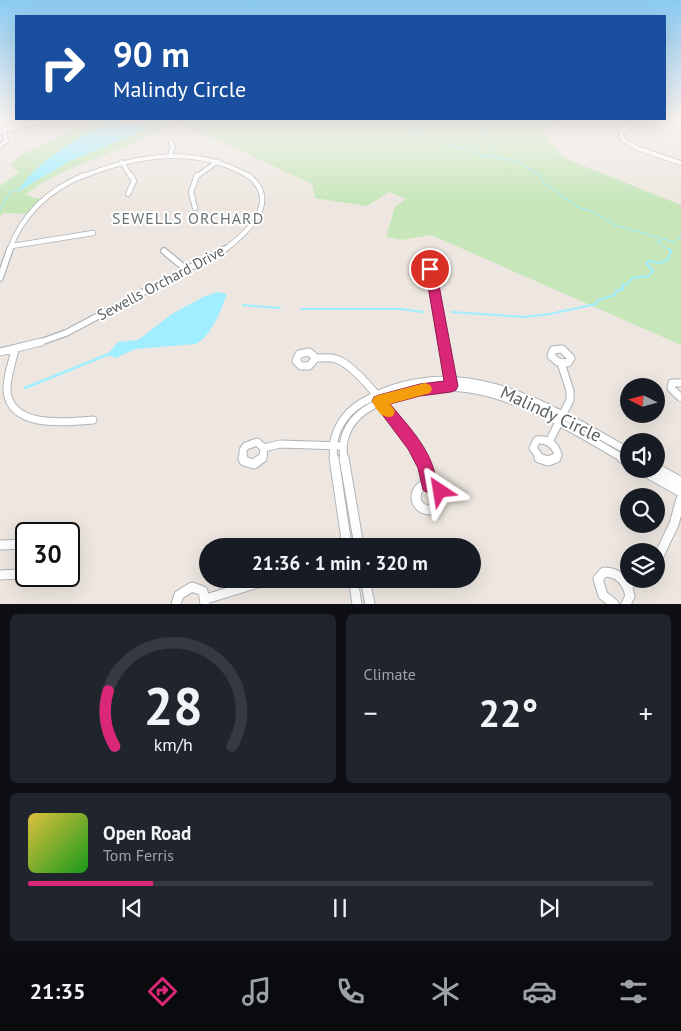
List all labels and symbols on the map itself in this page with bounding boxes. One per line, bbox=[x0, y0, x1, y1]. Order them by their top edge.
district label: SEWELLS ORCHARD bbox=[112, 208, 264, 228]
street label: Sewells Orchard Drive bbox=[94, 241, 228, 324]
pin bbox=[409, 248, 451, 290]
north arrow bbox=[620, 378, 665, 422]
street label: Malindy Circle bbox=[497, 380, 605, 447]
position arrow bbox=[413, 464, 465, 516]
speed limit sign: 30 bbox=[15, 522, 80, 587]

